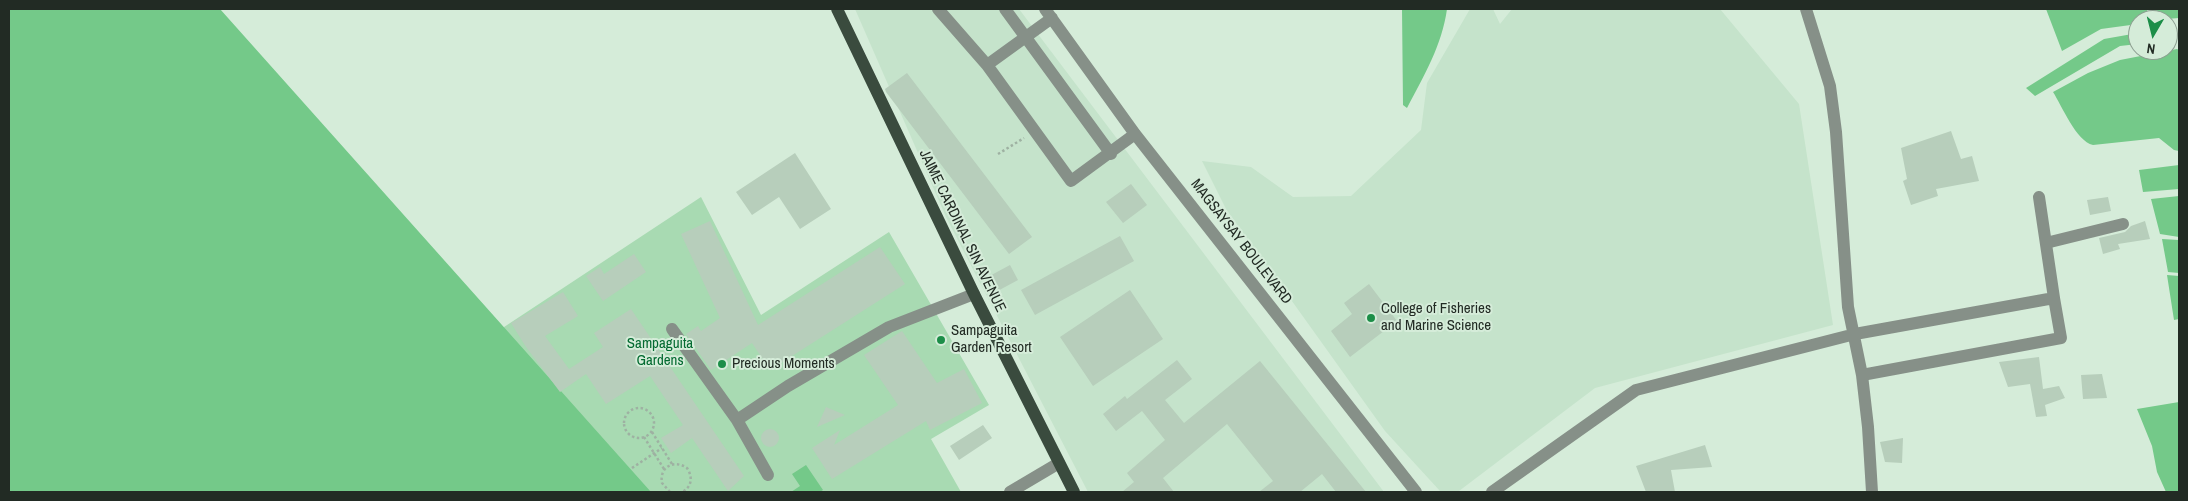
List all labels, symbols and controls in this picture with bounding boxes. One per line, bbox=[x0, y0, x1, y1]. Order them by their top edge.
north arrow bbox=[2128, 10, 2178, 60]
text: N bbox=[2146, 39, 2156, 58]
street label: JAIME CARDINAL SIN AVENUE bbox=[915, 147, 1009, 315]
street label: MAGSAYSAY BOULEVARD bbox=[1187, 176, 1295, 308]
place label: College of Fisheries and Marine Science bbox=[1381, 300, 1491, 335]
marker: College of Fisheries and Marine Science bbox=[1365, 312, 1377, 324]
place label: Sampaguita Garden Resort bbox=[951, 322, 1032, 357]
marker: Sampaguita Garden Resort bbox=[935, 334, 947, 346]
park label: Sampaguita Gardens bbox=[627, 335, 693, 370]
place label: Precious Moments bbox=[732, 355, 835, 373]
marker: Precious Moments bbox=[716, 358, 728, 370]

